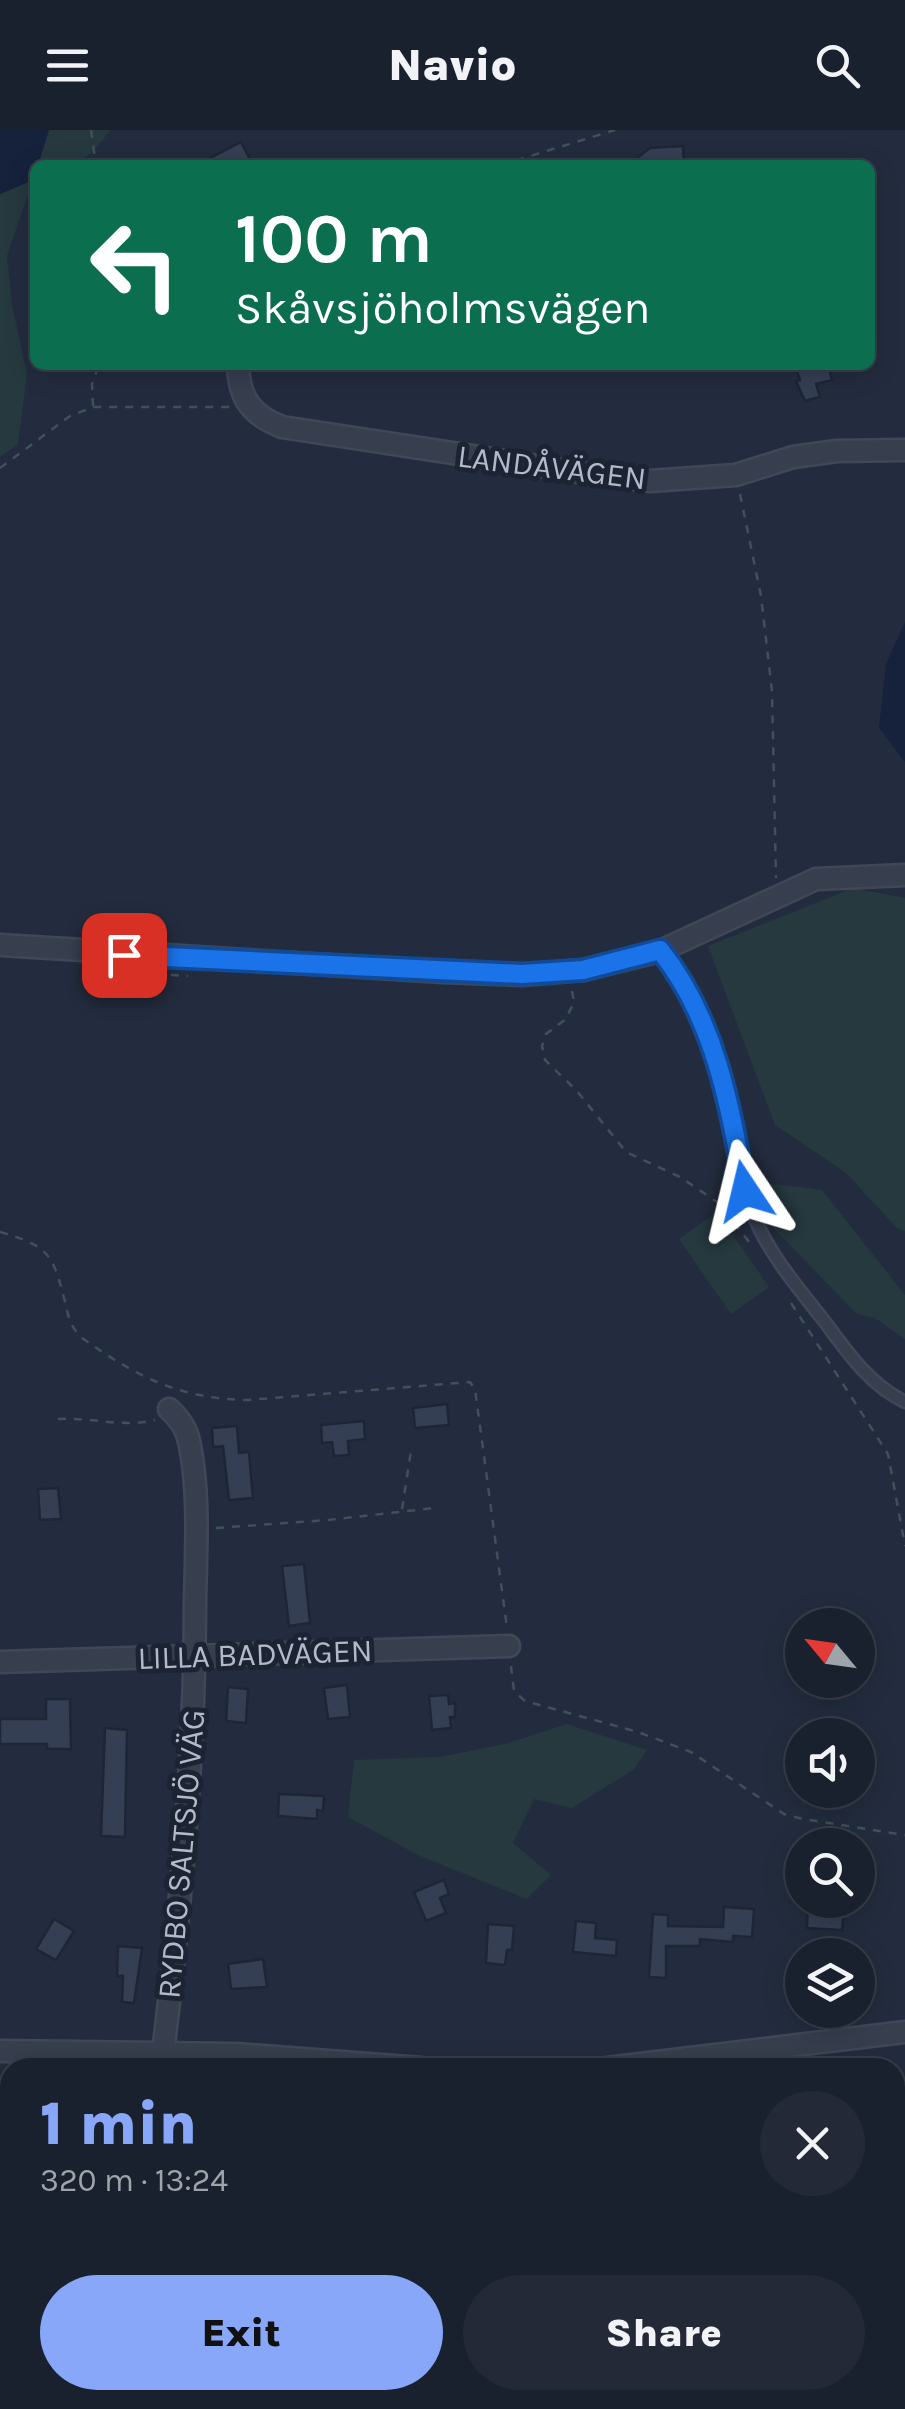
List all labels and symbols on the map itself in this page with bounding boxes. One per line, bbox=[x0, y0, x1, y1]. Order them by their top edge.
street label: LANDÅVÄGEN bbox=[456, 438, 648, 497]
pin bbox=[82, 913, 167, 998]
position arrow bbox=[693, 1139, 797, 1243]
north arrow bbox=[785, 1608, 875, 1698]
street label: LILLA BADVÄGEN bbox=[137, 1632, 373, 1677]
street label: RYDBO SALTSJÖ VÄG bbox=[150, 1708, 213, 2000]

